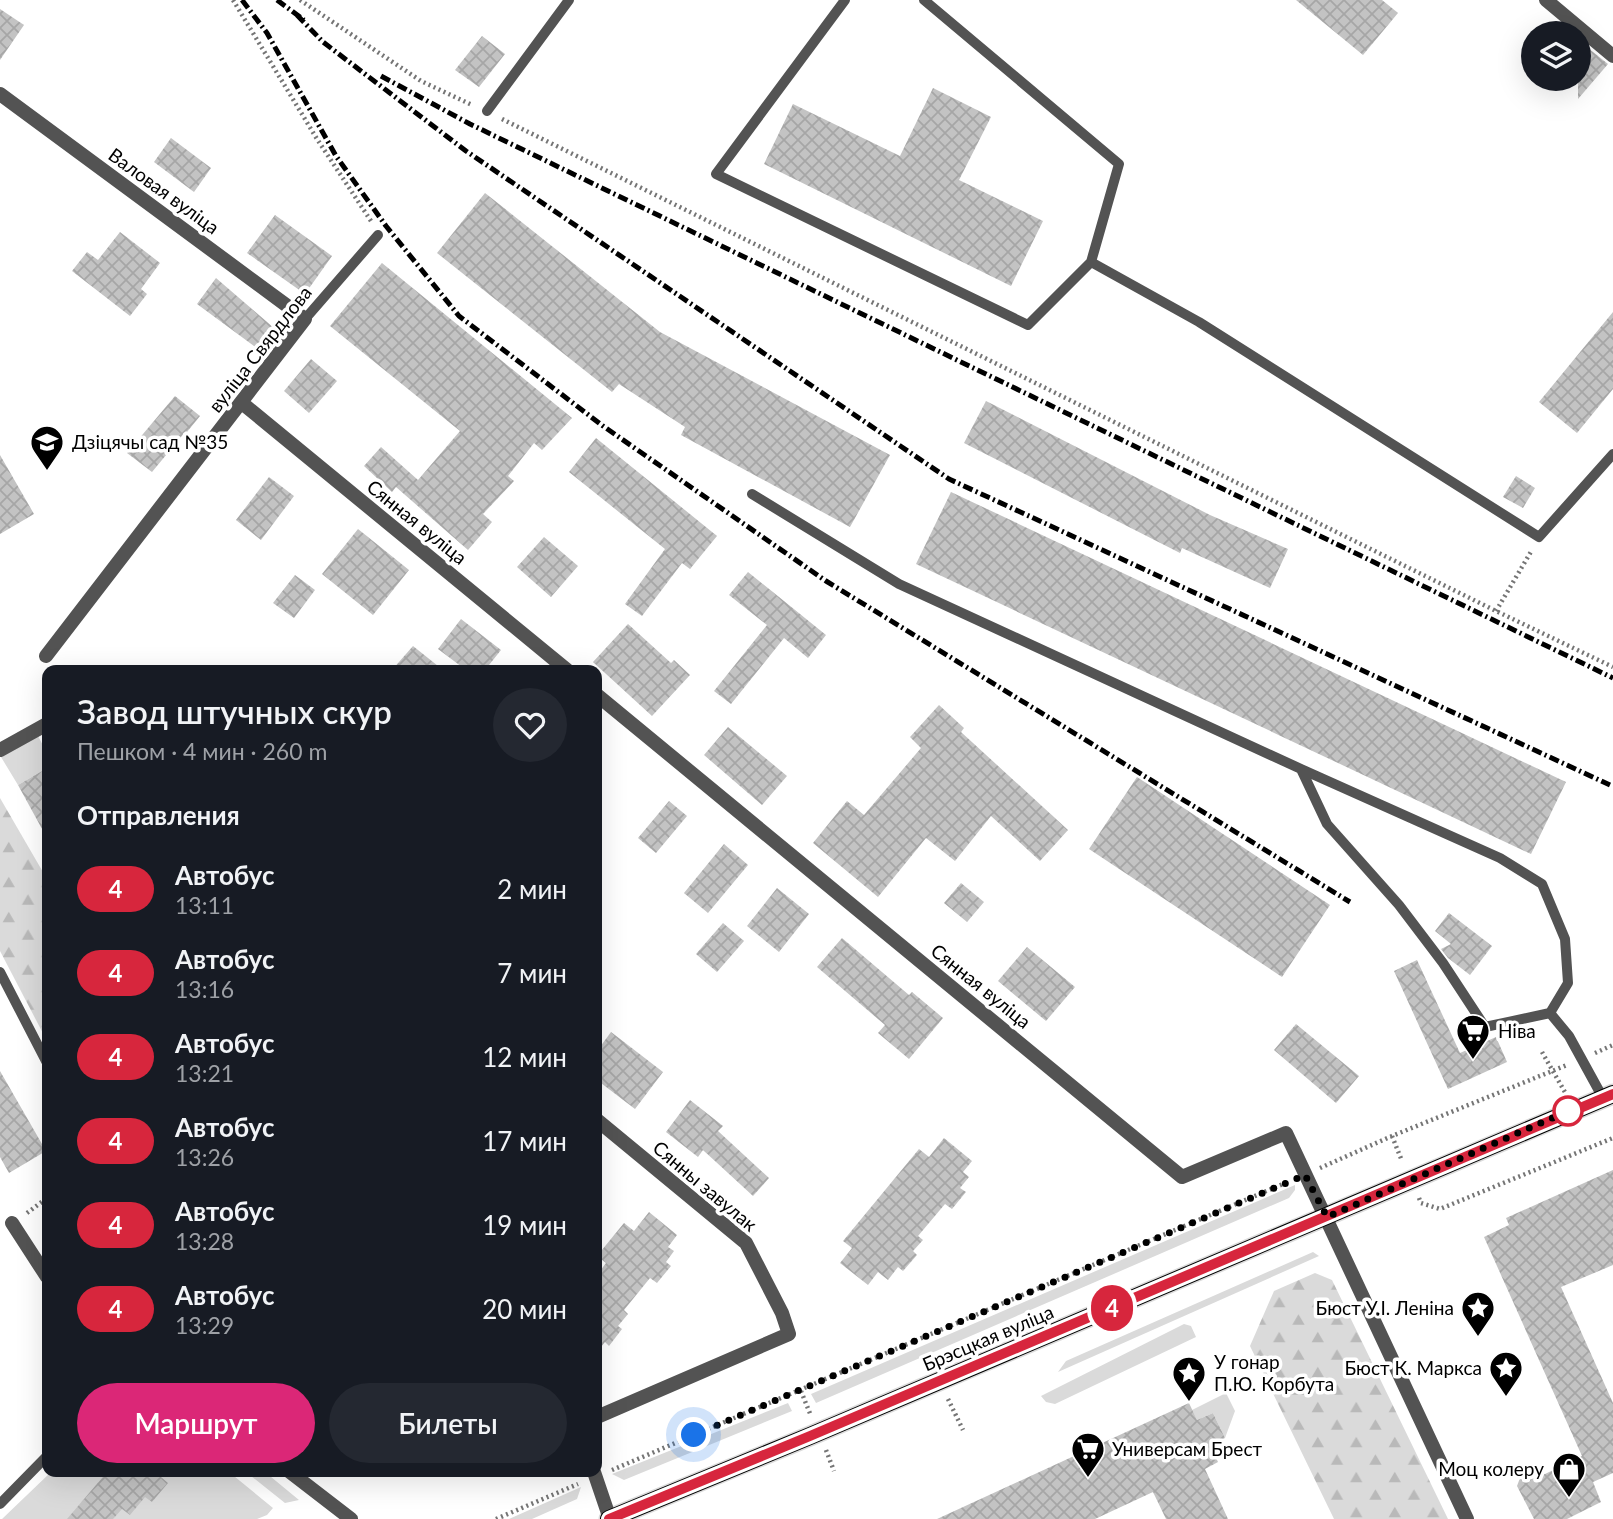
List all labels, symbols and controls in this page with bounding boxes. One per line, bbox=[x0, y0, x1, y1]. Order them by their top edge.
map controls bbox=[1521, 21, 1591, 91]
button: layers bbox=[1521, 21, 1591, 91]
street label: Валовая вуліца bbox=[104, 143, 224, 238]
street label: вуліца Свярдлова bbox=[203, 281, 316, 416]
school or university icon: Дзіцячы сад №35 bbox=[28, 423, 66, 472]
place label: Дзіцячы сад №35 bbox=[72, 430, 228, 453]
street label: Сянная вуліца bbox=[363, 474, 472, 569]
button: heart bbox=[493, 688, 567, 762]
text: Завод штучных скур bbox=[77, 691, 392, 731]
text: Пешком · 4 мин · 260 m bbox=[77, 737, 327, 765]
text: Отправления bbox=[77, 799, 240, 831]
text: Автобус bbox=[175, 859, 274, 891]
text: 2 мин bbox=[497, 873, 567, 905]
text: 4 bbox=[109, 874, 122, 903]
text: 13:11 bbox=[175, 891, 234, 919]
street label: Сянная вуліца bbox=[927, 938, 1036, 1033]
text: Автобус bbox=[175, 943, 274, 975]
text: 7 мин bbox=[497, 957, 567, 989]
text: 4 bbox=[109, 958, 122, 987]
text: 13:16 bbox=[175, 975, 234, 1003]
supermarket icon: Ніва bbox=[1454, 1012, 1492, 1061]
place label: Ніва bbox=[1498, 1019, 1536, 1042]
text: Автобус bbox=[175, 1027, 274, 1059]
text: 12 мин bbox=[482, 1041, 567, 1073]
text: 4 bbox=[109, 1042, 122, 1071]
text: 13:21 bbox=[175, 1059, 234, 1087]
unlabelled marker bbox=[1553, 1096, 1583, 1126]
text: Автобус bbox=[175, 1111, 274, 1143]
text: 17 мин bbox=[482, 1125, 567, 1157]
text: 4 bbox=[109, 1126, 122, 1155]
street label: Сянны завулак bbox=[649, 1136, 762, 1236]
text: 13:26 bbox=[175, 1143, 234, 1171]
text: Автобус bbox=[175, 1195, 274, 1227]
text: 19 мин bbox=[482, 1209, 567, 1241]
text: 4 bbox=[109, 1210, 122, 1239]
text: 13:28 bbox=[175, 1227, 234, 1255]
text: Автобус bbox=[175, 1279, 274, 1311]
line badge: 4 bbox=[1089, 1285, 1135, 1331]
place icon: Бюст У.І. Леніна bbox=[1459, 1289, 1497, 1338]
text: 20 мин bbox=[482, 1293, 567, 1325]
text: 4 bbox=[1105, 1293, 1119, 1322]
text: 4 bbox=[109, 1294, 122, 1323]
place label: Бюст У.І. Леніна bbox=[1316, 1296, 1454, 1319]
street label: Брэсцкая вуліца bbox=[919, 1300, 1057, 1375]
text: 13:29 bbox=[175, 1311, 234, 1339]
place icon: Бюст К. Маркса bbox=[1487, 1349, 1525, 1398]
place label: У гонар П.Ю. Корбута bbox=[1214, 1350, 1334, 1395]
place icon: У гонар П.Ю. Корбута bbox=[1170, 1354, 1208, 1403]
place label: Бюст К. Маркса bbox=[1344, 1356, 1482, 1379]
button: Маршрут bbox=[77, 1383, 315, 1463]
button: Билеты bbox=[329, 1383, 567, 1463]
your location bbox=[676, 1417, 711, 1452]
supermarket icon: Универсам Брест bbox=[1069, 1430, 1107, 1479]
place label: Универсам Брест bbox=[1112, 1437, 1262, 1460]
shop icon: Моц колеру bbox=[1550, 1450, 1588, 1499]
place label: Моц колеру bbox=[1438, 1457, 1544, 1480]

